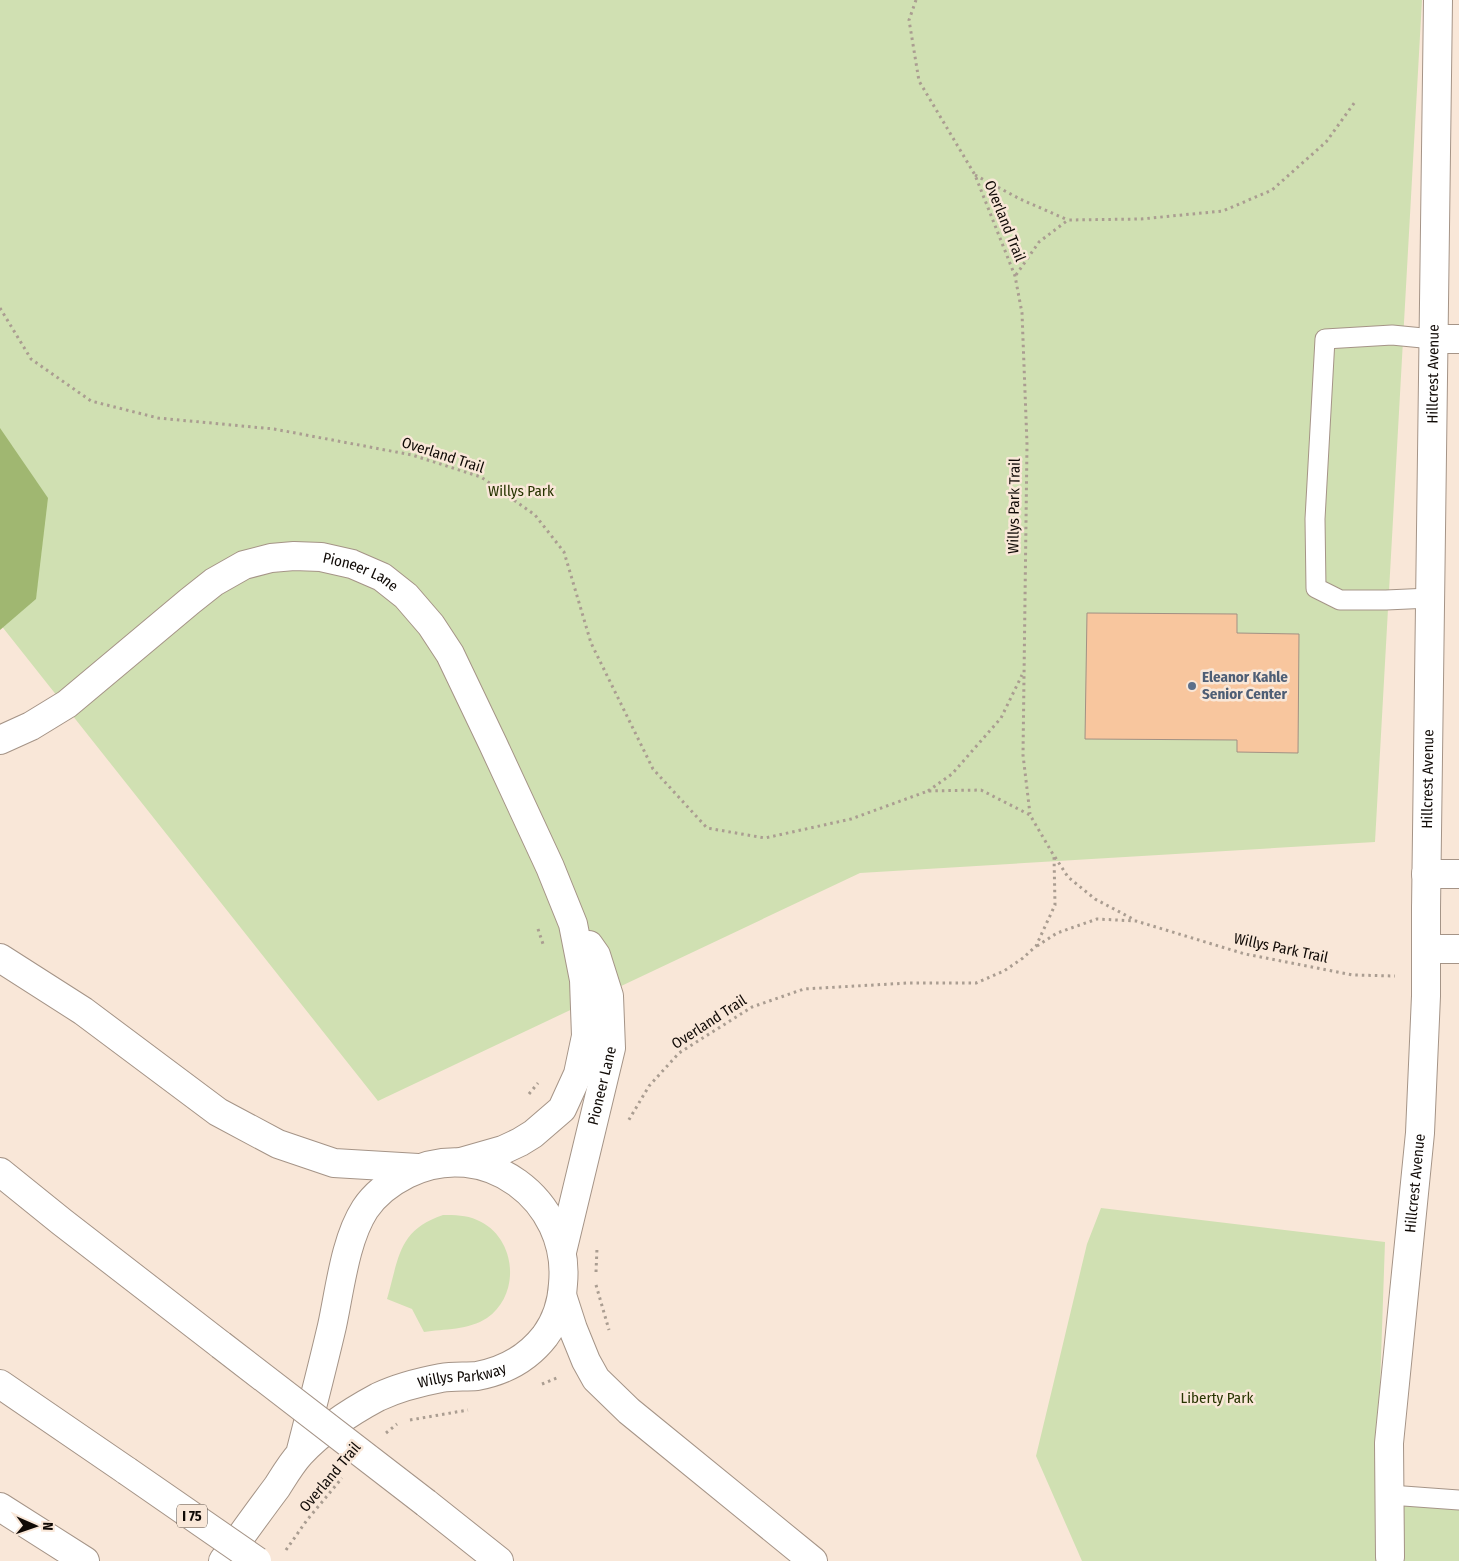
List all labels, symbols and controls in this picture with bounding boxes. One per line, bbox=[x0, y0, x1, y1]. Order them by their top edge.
street label: Overland Trail bbox=[981, 178, 1029, 264]
street label: Hillcrest Avenue bbox=[1423, 324, 1443, 424]
street label: Overland Trail bbox=[399, 433, 487, 477]
street label: Willys Park Trail bbox=[1004, 458, 1024, 554]
park label: Willys Park bbox=[488, 482, 554, 500]
street label: Pioneer Lane bbox=[321, 549, 402, 595]
place label: Eleanor Kahle Senior Center bbox=[1202, 668, 1288, 703]
marker: Eleanor Kahle Senior Center bbox=[1186, 680, 1198, 692]
street label: Hillcrest Avenue bbox=[1418, 729, 1437, 829]
street label: Willys Park Trail bbox=[1232, 929, 1330, 967]
street label: Overland Trail bbox=[668, 991, 750, 1053]
street label: Pioneer Lane bbox=[584, 1045, 620, 1127]
street label: Hillcrest Avenue bbox=[1401, 1133, 1429, 1234]
street label: Willys Parkway bbox=[416, 1359, 509, 1392]
park label: Liberty Park bbox=[1181, 1389, 1253, 1407]
street label: Overland Trail bbox=[296, 1438, 364, 1516]
north arrow bbox=[10, 1501, 60, 1551]
road number: I 75 bbox=[177, 1504, 207, 1528]
text: N bbox=[39, 1522, 56, 1531]

